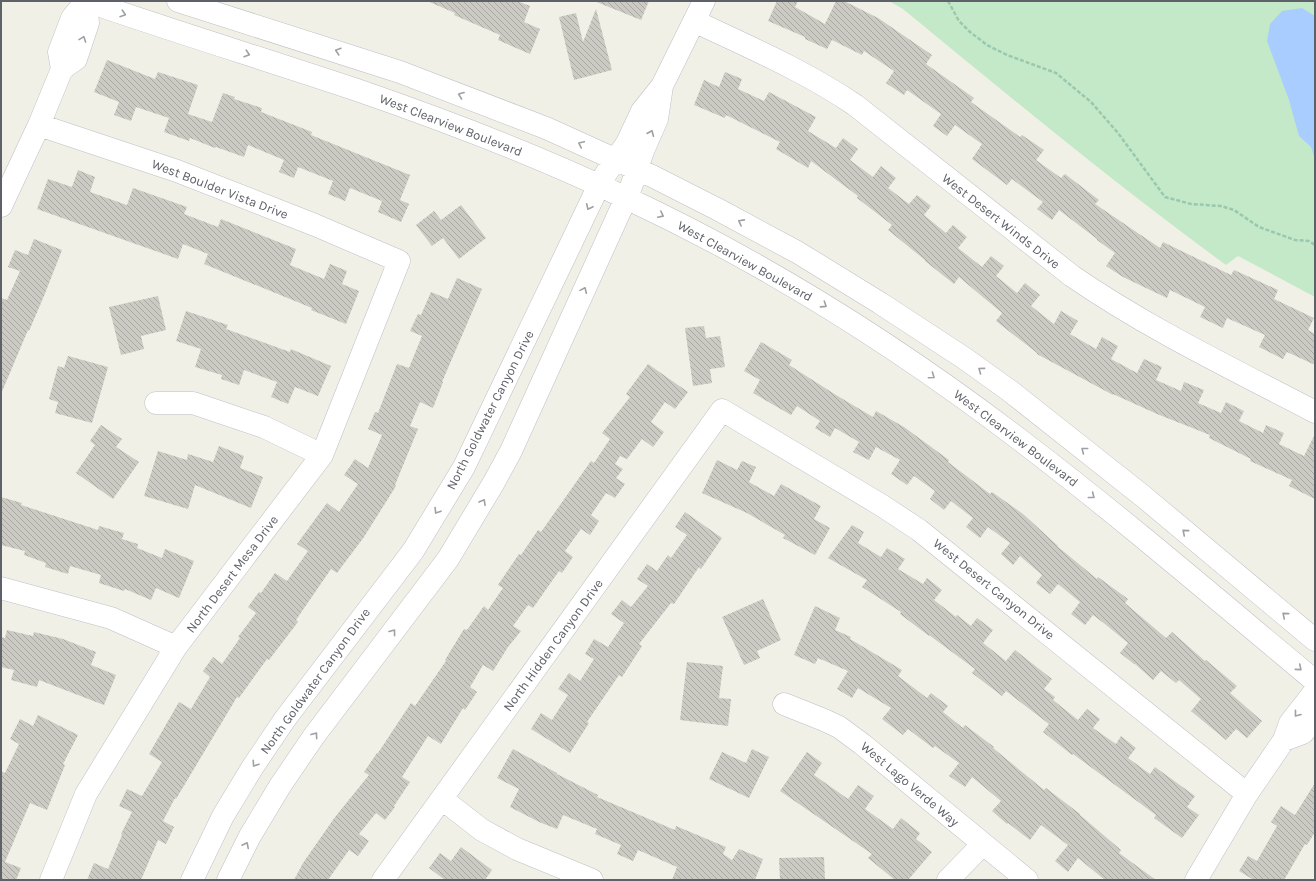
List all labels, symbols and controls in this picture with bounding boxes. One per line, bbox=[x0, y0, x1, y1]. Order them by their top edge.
one-way arrow bbox=[120, 9, 127, 17]
one-way arrow bbox=[79, 35, 87, 42]
one-way arrow bbox=[335, 48, 342, 56]
one-way arrow bbox=[243, 49, 250, 58]
street label: West Clearview Boulevard bbox=[377, 91, 525, 159]
one-way arrow bbox=[457, 91, 464, 99]
one-way arrow bbox=[647, 129, 655, 136]
one-way arrow bbox=[578, 140, 585, 148]
street label: West Boulder Vista Drive bbox=[150, 156, 291, 222]
street label: West Desert Winds Drive bbox=[939, 170, 1063, 272]
one-way arrow bbox=[586, 202, 594, 210]
one-way arrow bbox=[657, 210, 664, 218]
street label: West Clearview Boulevard bbox=[675, 218, 815, 304]
one-way arrow bbox=[738, 219, 745, 226]
one-way arrow bbox=[580, 287, 588, 294]
one-way arrow bbox=[820, 300, 827, 307]
street label: North Goldwater Canyon Drive bbox=[443, 328, 537, 492]
one-way arrow bbox=[979, 368, 986, 375]
one-way arrow bbox=[928, 371, 935, 378]
street label: West Clearview Boulevard bbox=[951, 386, 1081, 490]
one-way arrow bbox=[1081, 448, 1088, 455]
one-way arrow bbox=[1088, 491, 1095, 498]
one-way arrow bbox=[478, 499, 485, 506]
one-way arrow bbox=[435, 507, 442, 514]
street label: North Desert Mesa Drive bbox=[183, 512, 281, 636]
one-way arrow bbox=[1183, 529, 1190, 536]
street label: West Desert Canyon Drive bbox=[930, 535, 1058, 643]
street label: North Hidden Canyon Drive bbox=[500, 576, 606, 714]
street label: North Goldwater Canyon Drive bbox=[257, 605, 373, 757]
one-way arrow bbox=[1282, 613, 1290, 620]
one-way arrow bbox=[389, 629, 396, 636]
one-way arrow bbox=[1294, 663, 1302, 670]
one-way arrow bbox=[1295, 709, 1302, 716]
one-way arrow bbox=[310, 733, 317, 740]
street label: West Lago Verde Way bbox=[858, 739, 962, 829]
one-way arrow bbox=[253, 759, 260, 766]
one-way arrow bbox=[241, 842, 248, 849]

